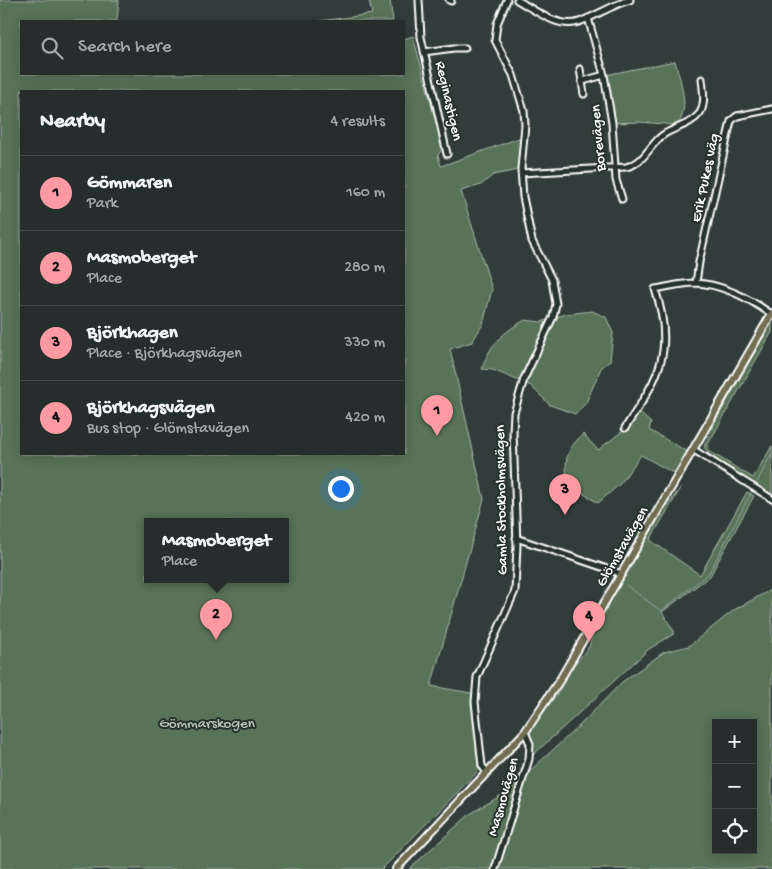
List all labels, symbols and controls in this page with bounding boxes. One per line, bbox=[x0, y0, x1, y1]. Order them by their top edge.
search box bbox=[20, 20, 405, 75]
icon: search bbox=[38, 34, 66, 62]
text: Search here bbox=[78, 36, 172, 59]
street label: Reginastigen bbox=[430, 59, 466, 143]
street label: Borevägen bbox=[587, 104, 611, 173]
text: Nearby bbox=[40, 110, 105, 135]
text: 4 results bbox=[330, 113, 385, 132]
street label: Erik Pukes väg bbox=[688, 132, 724, 224]
text: Gömmaren bbox=[87, 172, 172, 195]
text: 1 bbox=[53, 184, 59, 203]
text: 160 m bbox=[346, 184, 385, 203]
text: Park bbox=[87, 195, 118, 214]
text: Masmoberget bbox=[87, 247, 196, 270]
text: 2 bbox=[52, 259, 60, 278]
text: 280 m bbox=[344, 259, 385, 278]
text: Place bbox=[87, 270, 122, 289]
text: Björkhagen bbox=[87, 322, 178, 345]
text: 3 bbox=[52, 334, 60, 353]
text: 330 m bbox=[344, 334, 385, 353]
text: Place · Björkhagsvägen bbox=[87, 345, 242, 364]
pin: 1 bbox=[421, 395, 453, 436]
text: Björkhagsvägen bbox=[87, 397, 214, 420]
text: 4 bbox=[52, 409, 60, 428]
text: 420 m bbox=[345, 409, 385, 428]
text: Bus stop · Glömstavägen bbox=[87, 420, 249, 439]
street label: Gamla Stockholmsvägen bbox=[492, 425, 512, 575]
pin: 3 bbox=[549, 474, 581, 515]
your location bbox=[328, 476, 354, 502]
street label: Glömstavägen bbox=[593, 504, 653, 590]
popup bbox=[144, 518, 289, 583]
text: Masmoberget bbox=[162, 530, 271, 553]
text: Place bbox=[162, 553, 197, 572]
pin: 2 bbox=[200, 599, 232, 640]
pin: 4 bbox=[573, 601, 605, 642]
park label: Gömmarskogen bbox=[159, 715, 255, 733]
map controls bbox=[712, 719, 757, 854]
button: + bbox=[712, 719, 757, 764]
street label: Masmovägen bbox=[484, 756, 524, 838]
button: − bbox=[712, 764, 757, 809]
button: locate bbox=[712, 809, 757, 854]

